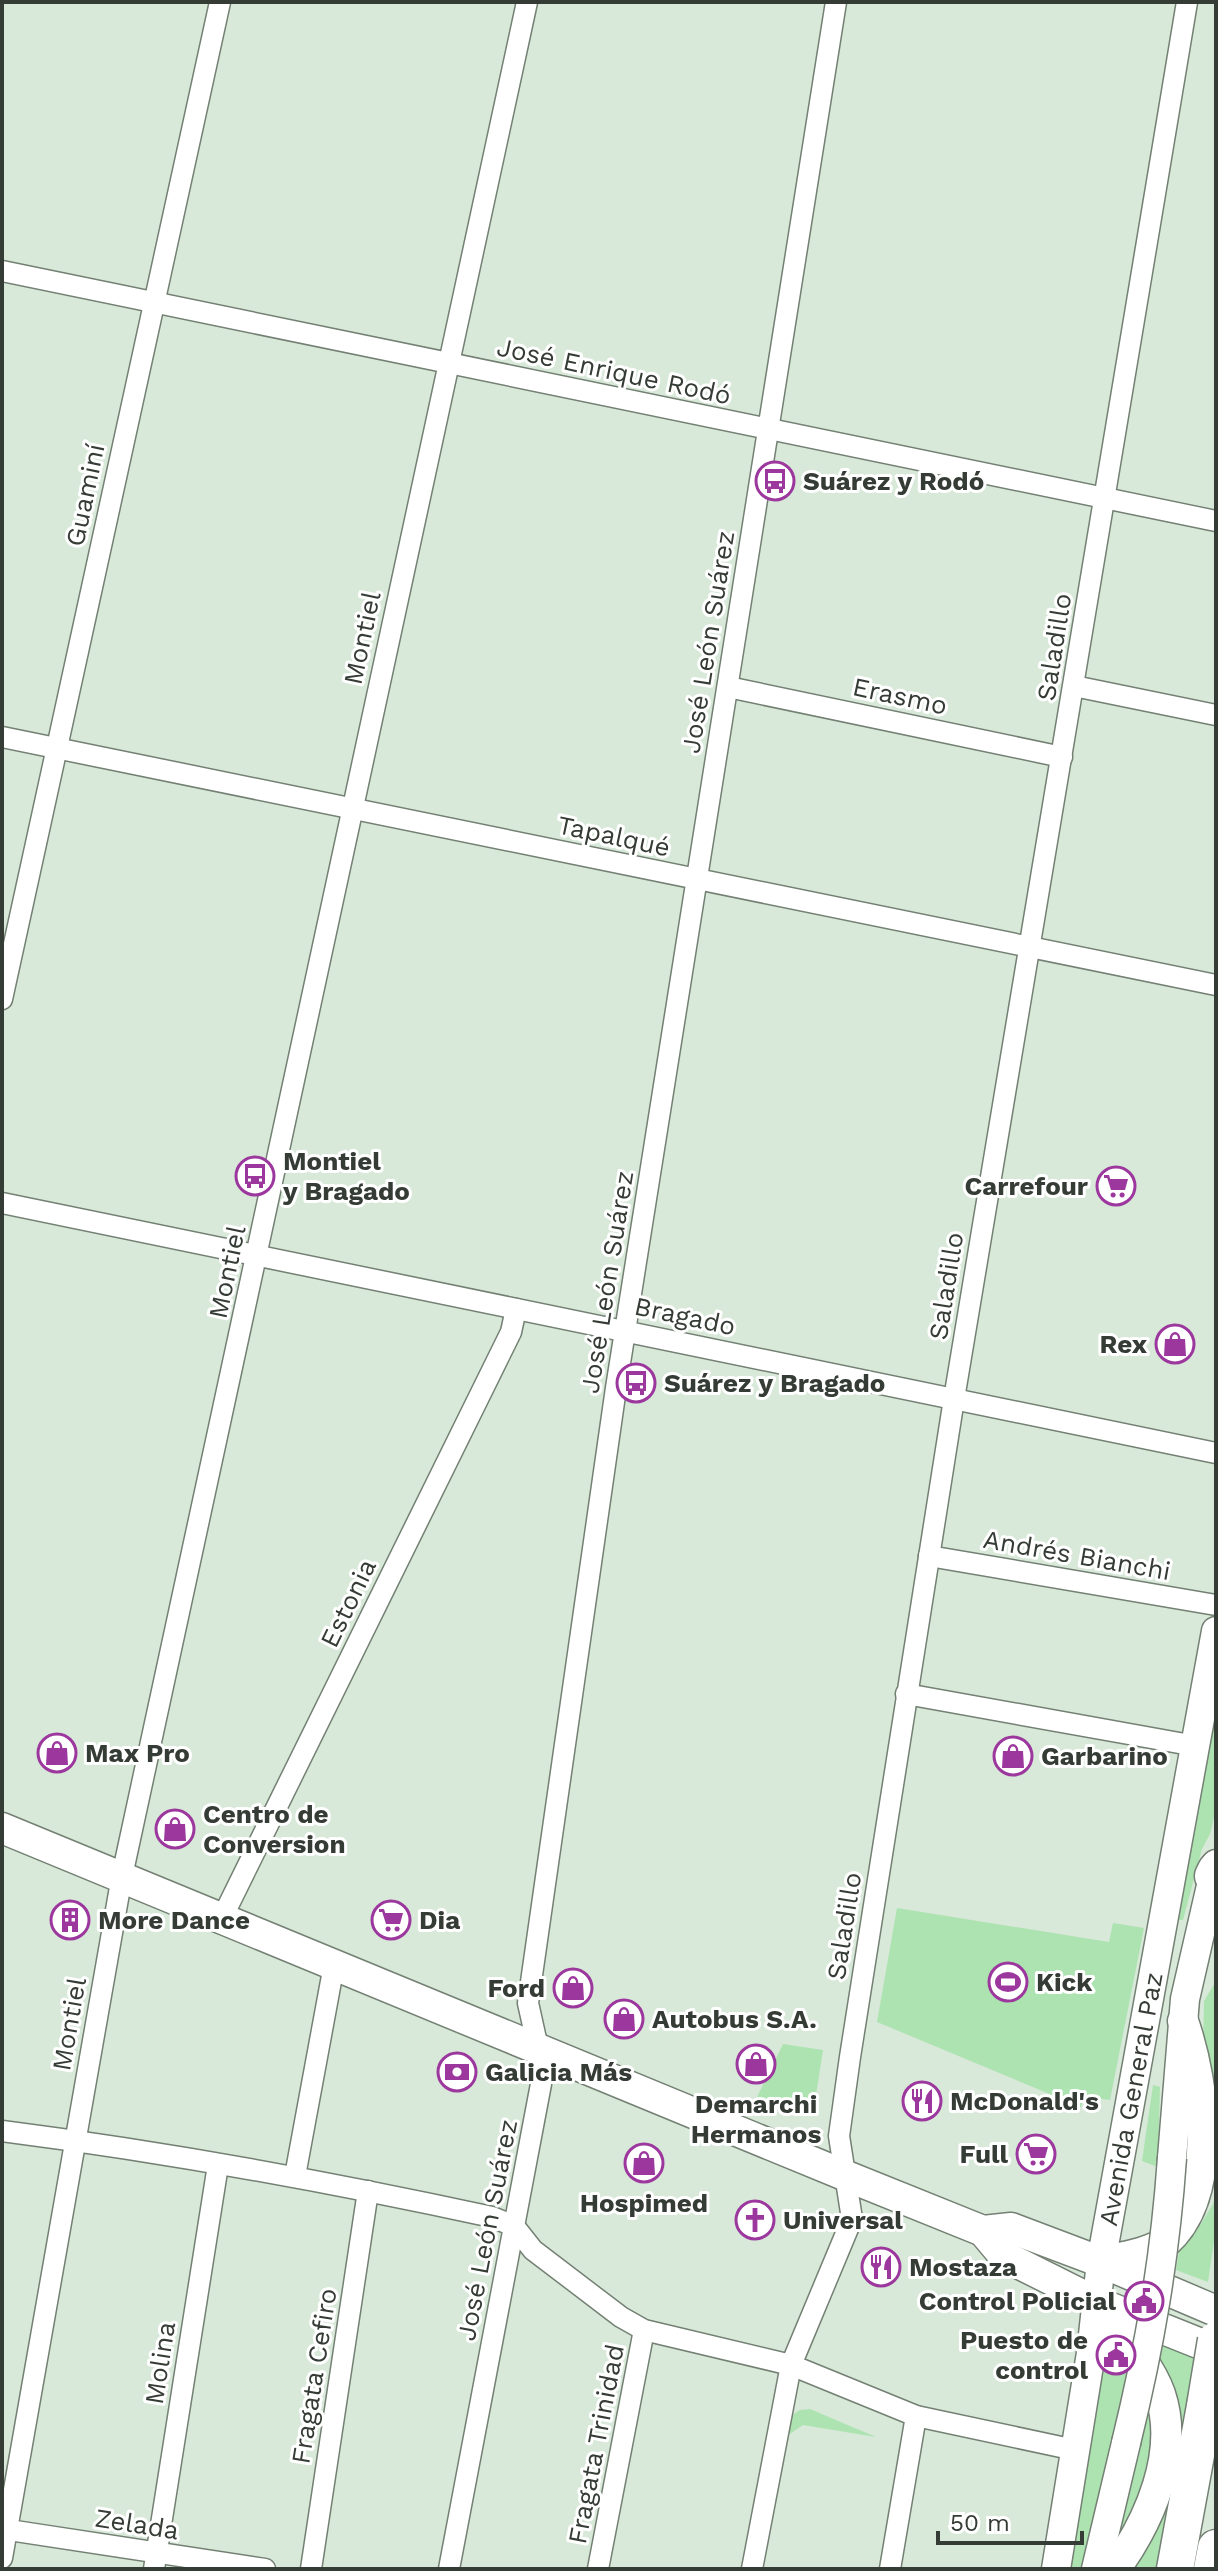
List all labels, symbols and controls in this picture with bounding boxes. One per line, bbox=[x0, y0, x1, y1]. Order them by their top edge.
street label: José Enrique Rodó bbox=[494, 332, 734, 410]
street label: Guaminí bbox=[59, 441, 111, 549]
bus stop icon: Suárez y Rodó bbox=[754, 460, 796, 502]
place label: Suárez y Rodó bbox=[803, 466, 984, 496]
street label: José León Suárez bbox=[676, 529, 740, 755]
street label: Montiel bbox=[338, 589, 386, 687]
street label: Saladillo bbox=[1031, 591, 1077, 703]
street label: Erasmo bbox=[850, 671, 950, 721]
street label: Tapalqué bbox=[555, 809, 673, 863]
place label: Montiel y Bragado bbox=[282, 1146, 410, 1206]
bus stop icon: Montiel y Bragado bbox=[234, 1155, 276, 1197]
supermarket icon: Carrefour bbox=[1095, 1165, 1137, 1207]
street label: José León Suárez bbox=[575, 1169, 639, 1395]
place label: Carrefour bbox=[965, 1171, 1089, 1201]
street label: Montiel bbox=[203, 1223, 251, 1321]
street label: Saladillo bbox=[923, 1230, 969, 1342]
street label: Bragado bbox=[632, 1291, 738, 1341]
shop icon: Rex bbox=[1154, 1323, 1196, 1365]
place label: Rex bbox=[1100, 1329, 1148, 1359]
bus stop icon: Suárez y Bragado bbox=[615, 1362, 657, 1404]
place label: Suárez y Bragado bbox=[664, 1368, 885, 1398]
street label: Andrés Bianchi bbox=[981, 1524, 1173, 1586]
street label: Estonia bbox=[314, 1554, 382, 1652]
shop icon: Max Pro bbox=[36, 1732, 78, 1774]
shop icon: Garbarino bbox=[992, 1735, 1034, 1777]
place label: Max Pro bbox=[85, 1738, 190, 1768]
place label: Garbarino bbox=[1041, 1741, 1168, 1771]
place label: Centro de Conversion bbox=[203, 1799, 346, 1859]
shop icon: Centro de Conversion bbox=[154, 1808, 196, 1850]
street label: Saladillo bbox=[821, 1870, 867, 1982]
building icon: More Dance bbox=[49, 1899, 91, 1941]
supermarket icon: Dia bbox=[370, 1899, 412, 1941]
place label: More Dance bbox=[98, 1905, 250, 1935]
place label: Dia bbox=[419, 1905, 460, 1935]
sports icon: Kick bbox=[987, 1961, 1029, 2003]
shop icon: Ford bbox=[552, 1967, 594, 2009]
place label: Kick bbox=[1036, 1967, 1093, 1997]
street label: Avenida General Paz bbox=[1093, 1970, 1169, 2228]
place label: Ford bbox=[487, 1973, 545, 2003]
street label: Montiel bbox=[46, 1975, 92, 2073]
shop icon: Autobus S.A. bbox=[603, 1998, 645, 2040]
place label: Autobus S.A. bbox=[652, 2004, 817, 2034]
shop icon: Demarchi Hermanos bbox=[735, 2043, 777, 2085]
bank icon: Galicia Más bbox=[436, 2051, 478, 2093]
place label: Galicia Más bbox=[485, 2057, 632, 2087]
restaurant icon: McDonald's bbox=[901, 2080, 943, 2122]
place label: McDonald's bbox=[950, 2086, 1099, 2116]
place label: Demarchi Hermanos bbox=[691, 2089, 821, 2149]
street label: José León Suárez bbox=[451, 2117, 523, 2343]
supermarket icon: Full bbox=[1015, 2133, 1057, 2175]
place label: Full bbox=[959, 2139, 1008, 2169]
shop icon: Hospimed bbox=[623, 2142, 665, 2184]
place label: Hospimed bbox=[580, 2188, 708, 2218]
church icon: Universal bbox=[734, 2199, 776, 2241]
place label: Universal bbox=[783, 2205, 903, 2235]
restaurant icon: Mostaza bbox=[860, 2246, 902, 2288]
place label: Mostaza bbox=[909, 2252, 1017, 2282]
public building icon: Control Policial bbox=[1123, 2280, 1165, 2322]
street label: Fragata Cefiro bbox=[285, 2286, 343, 2466]
place label: Control Policial bbox=[919, 2286, 1116, 2316]
street label: Molina bbox=[139, 2319, 181, 2406]
place label: Puesto de control bbox=[960, 2325, 1088, 2385]
public building icon: Puesto de control bbox=[1095, 2334, 1137, 2376]
street label: Fragata Trinidad bbox=[562, 2342, 630, 2546]
scale bar bbox=[938, 2495, 1082, 2545]
street label: Zelada bbox=[93, 2503, 181, 2545]
text: 50 m bbox=[950, 2509, 1010, 2537]

